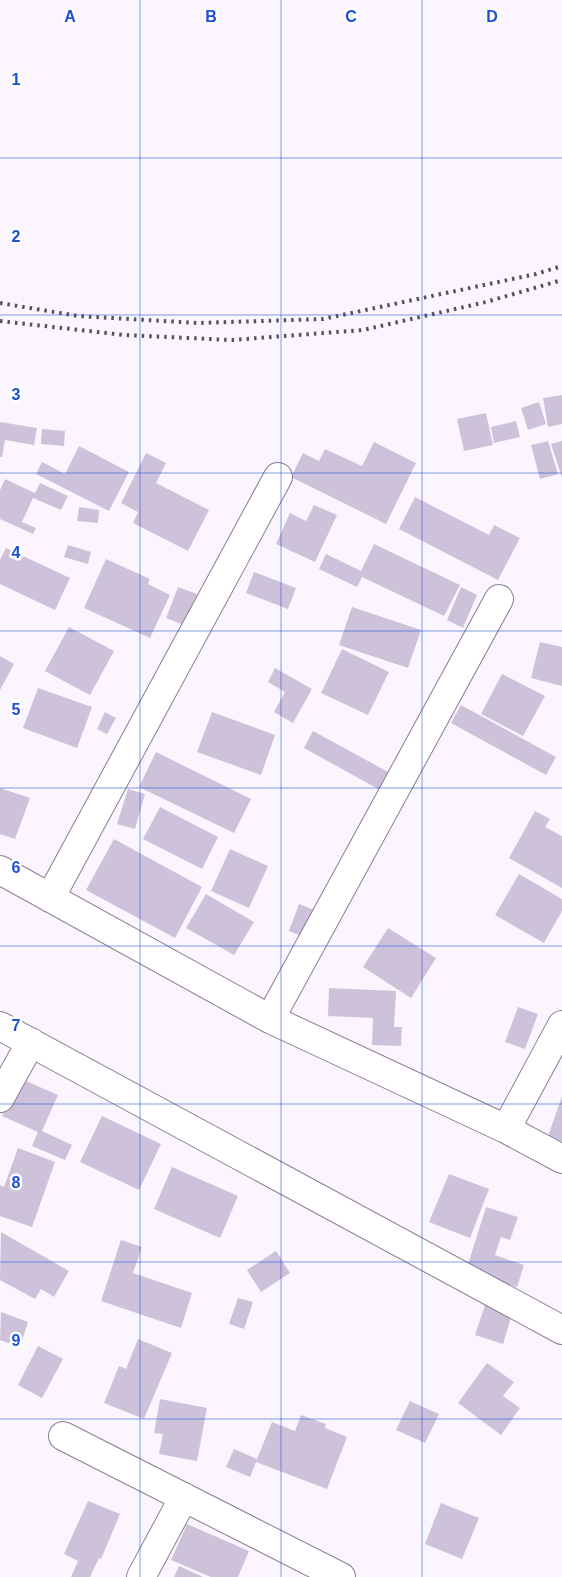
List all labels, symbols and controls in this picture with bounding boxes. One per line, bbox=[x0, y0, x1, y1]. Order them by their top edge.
text: A bbox=[64, 8, 76, 25]
text: B bbox=[205, 8, 217, 25]
text: C bbox=[345, 8, 357, 25]
text: D bbox=[486, 8, 498, 25]
text: 1 bbox=[12, 71, 21, 88]
text: 2 bbox=[12, 228, 21, 245]
text: 3 bbox=[12, 386, 21, 403]
text: 4 bbox=[12, 544, 21, 561]
text: 5 bbox=[12, 701, 21, 718]
text: 6 bbox=[12, 859, 21, 876]
text: 7 bbox=[12, 1017, 21, 1034]
text: 8 bbox=[12, 1174, 21, 1191]
text: 9 bbox=[12, 1332, 21, 1349]

